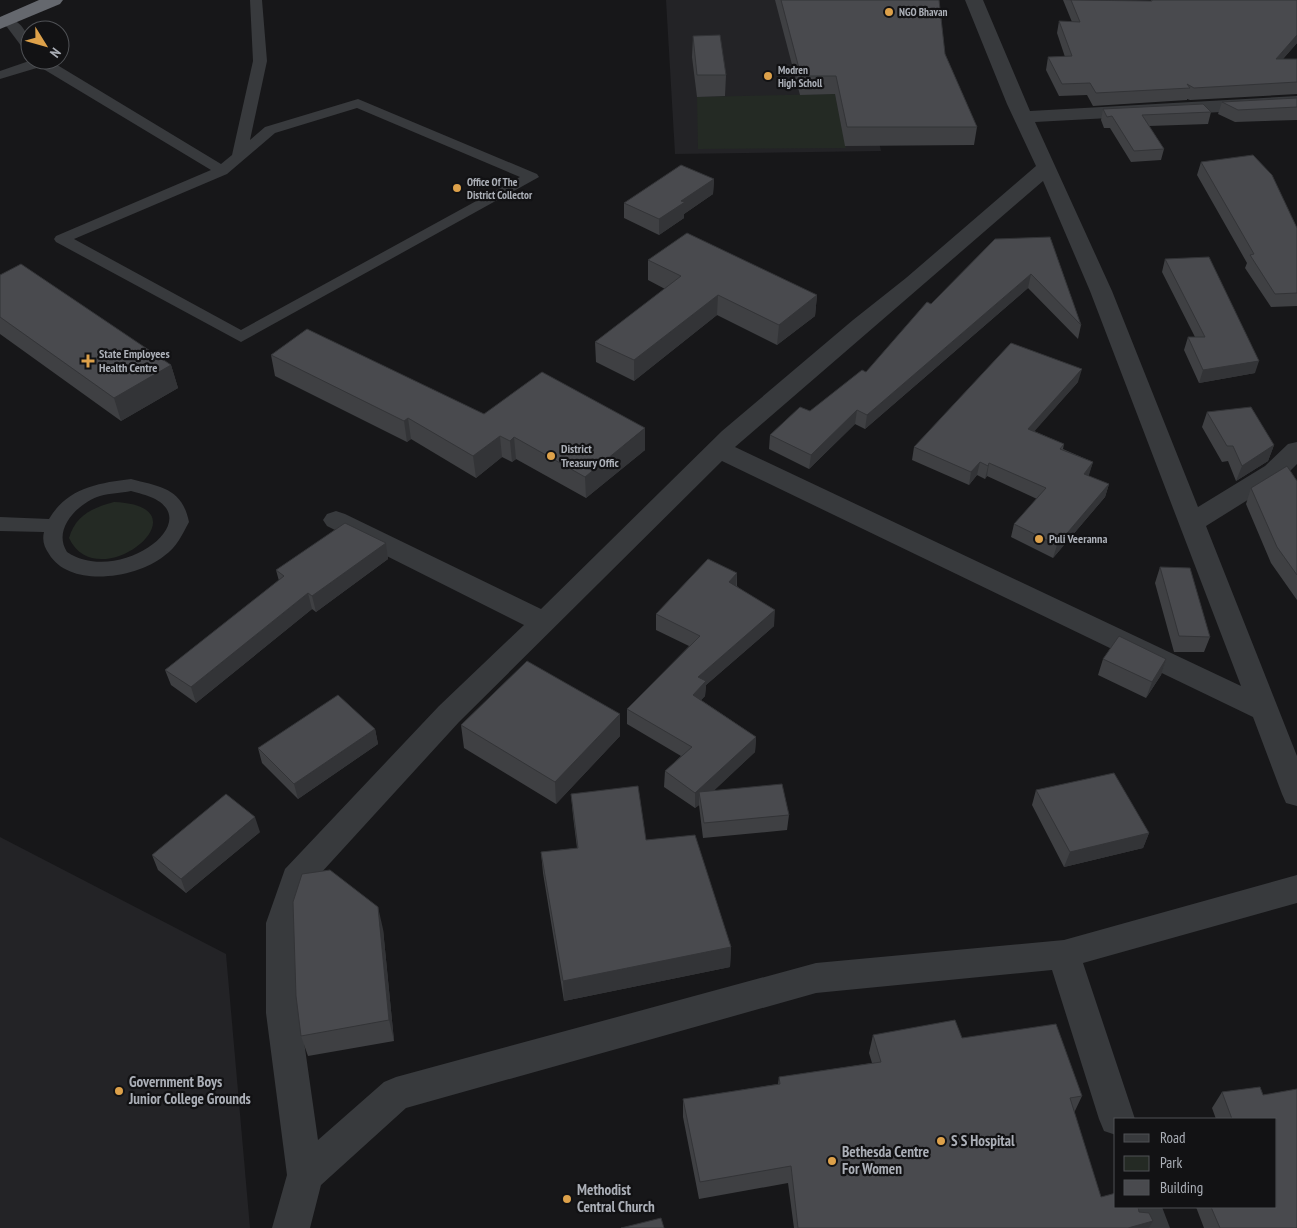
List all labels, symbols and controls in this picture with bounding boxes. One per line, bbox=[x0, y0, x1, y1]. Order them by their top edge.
place label: NGO Bhavan bbox=[899, 5, 947, 19]
marker: NGO Bhavan bbox=[883, 6, 895, 18]
north arrow bbox=[20, 20, 70, 70]
text: N bbox=[46, 44, 65, 61]
place label: Modren High Scholl bbox=[778, 63, 823, 90]
marker: Modren High Scholl bbox=[762, 70, 774, 82]
place label: Office Of The District Collector bbox=[467, 175, 533, 202]
marker: Office Of The District Collector bbox=[451, 182, 463, 194]
place label: State Employees Health Centre bbox=[99, 346, 170, 375]
marker: State Employees Health Centre bbox=[81, 354, 95, 368]
place label: District Treasury Offic bbox=[561, 441, 619, 470]
marker: District Treasury Offic bbox=[545, 450, 557, 462]
place label: Puli Veeranna bbox=[1049, 531, 1107, 546]
marker: Puli Veeranna bbox=[1033, 533, 1045, 545]
place label: Government Boys Junior College Grounds bbox=[128, 1072, 251, 1108]
marker: Government Boys Junior College Grounds bbox=[113, 1085, 125, 1097]
legend bbox=[1114, 1118, 1277, 1208]
text: Road bbox=[1160, 1128, 1186, 1147]
place label: S S Hospital bbox=[951, 1131, 1015, 1150]
marker: S S Hospital bbox=[935, 1135, 947, 1147]
place label: Bethesda Centre For Women bbox=[842, 1142, 929, 1178]
text: Park bbox=[1160, 1153, 1182, 1172]
marker: Bethesda Centre For Women bbox=[826, 1155, 838, 1167]
text: Building bbox=[1160, 1178, 1203, 1197]
place label: Methodist Central Church bbox=[577, 1180, 655, 1216]
marker: Methodist Central Church bbox=[561, 1193, 573, 1205]

